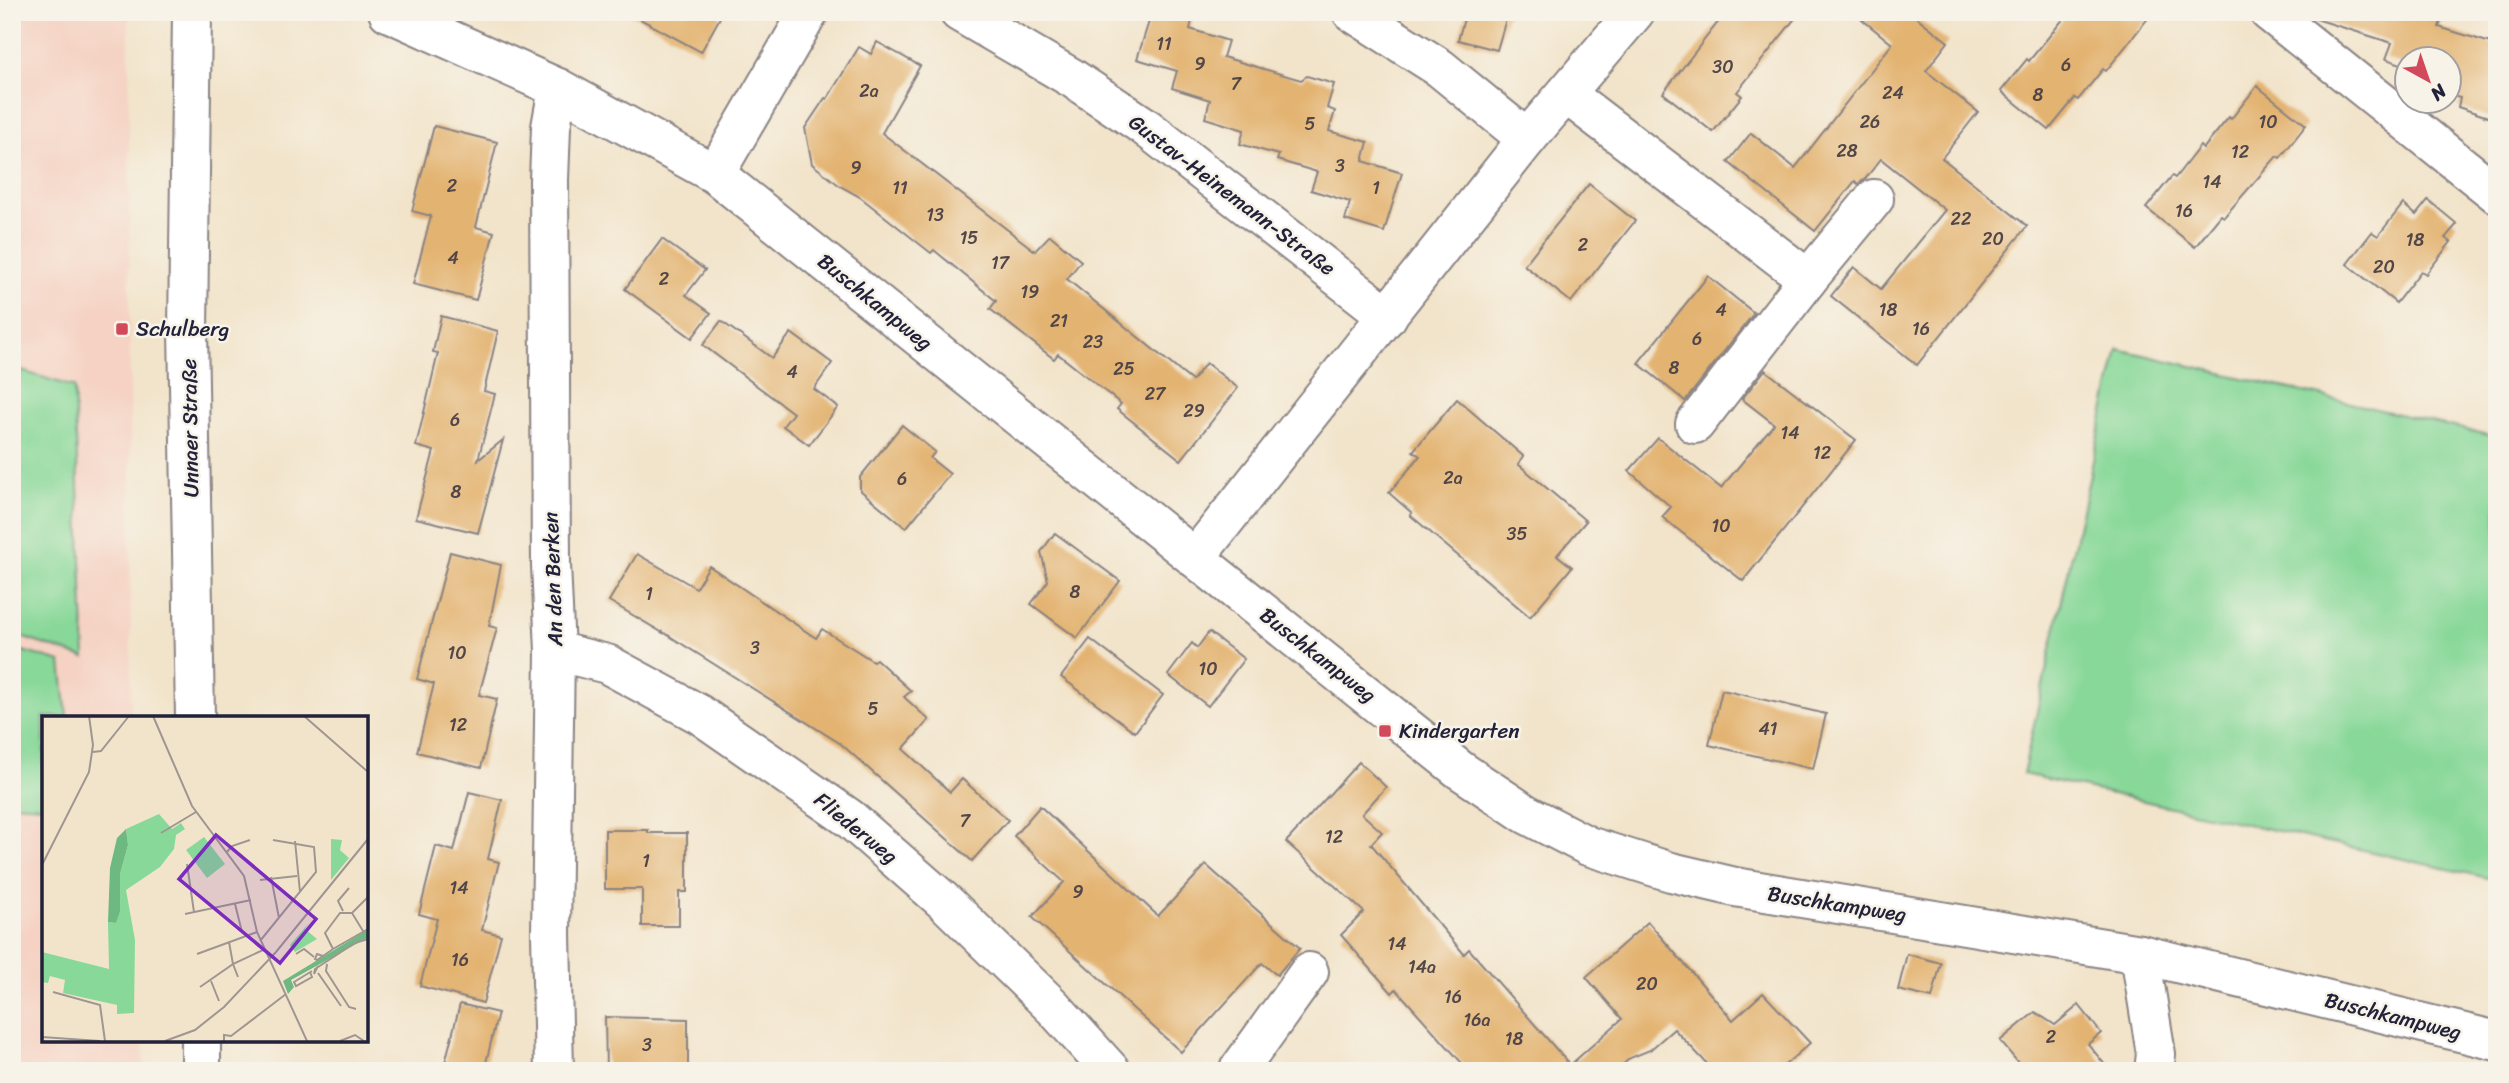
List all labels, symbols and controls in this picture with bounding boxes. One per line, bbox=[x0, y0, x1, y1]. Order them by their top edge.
house number: 11 bbox=[1156, 28, 1172, 60]
north arrow bbox=[2394, 46, 2464, 116]
house number: 9 bbox=[1194, 48, 1206, 80]
house number: 6 bbox=[2061, 49, 2071, 81]
house number: 30 bbox=[1712, 51, 1734, 83]
house number: 7 bbox=[1231, 68, 1243, 100]
house number: 2a bbox=[859, 75, 879, 107]
text: N bbox=[2422, 75, 2455, 110]
house number: 24 bbox=[1882, 77, 1904, 109]
house number: 8 bbox=[2033, 79, 2044, 111]
street label: Gustav-Heinemann-Straße bbox=[1120, 104, 1344, 286]
house number: 26 bbox=[1860, 106, 1880, 138]
house number: 10 bbox=[2258, 106, 2278, 138]
house number: 5 bbox=[1305, 108, 1316, 140]
house number: 28 bbox=[1836, 135, 1858, 167]
house number: 12 bbox=[2231, 136, 2249, 168]
house number: 3 bbox=[1335, 150, 1345, 182]
house number: 9 bbox=[850, 152, 862, 184]
house number: 14 bbox=[2203, 166, 2221, 198]
house number: 2 bbox=[447, 170, 457, 202]
house number: 11 bbox=[892, 172, 908, 204]
house number: 1 bbox=[1372, 172, 1380, 204]
house number: 16 bbox=[2175, 195, 2193, 227]
house number: 13 bbox=[926, 199, 944, 231]
house number: 22 bbox=[1951, 203, 1971, 235]
house number: 15 bbox=[960, 222, 978, 254]
house number: 20 bbox=[1982, 223, 2004, 255]
house number: 18 bbox=[2406, 224, 2424, 256]
house number: 2 bbox=[1578, 229, 1588, 261]
house number: 4 bbox=[447, 242, 459, 274]
street label: Buschkampweg bbox=[809, 243, 942, 361]
house number: 17 bbox=[991, 247, 1011, 279]
house number: 20 bbox=[2373, 251, 2395, 283]
house number: 2 bbox=[659, 263, 669, 295]
house number: 19 bbox=[1021, 276, 1039, 308]
house number: 4 bbox=[1715, 294, 1727, 326]
house number: 18 bbox=[1879, 294, 1897, 326]
house number: 21 bbox=[1050, 305, 1068, 337]
place label: Schulberg bbox=[136, 310, 229, 348]
house number: 16 bbox=[1912, 313, 1930, 345]
marker: Schulberg bbox=[114, 321, 130, 337]
house number: 6 bbox=[1692, 323, 1702, 355]
house number: 23 bbox=[1083, 326, 1103, 358]
house number: 8 bbox=[1669, 352, 1680, 384]
house number: 25 bbox=[1113, 353, 1135, 385]
house number: 4 bbox=[786, 356, 798, 388]
street label: Unnaer Straße bbox=[170, 358, 210, 498]
house number: 27 bbox=[1145, 378, 1167, 410]
house number: 29 bbox=[1183, 395, 1205, 427]
house number: 6 bbox=[450, 404, 460, 436]
house number: 14 bbox=[1781, 417, 1799, 449]
house number: 12 bbox=[1813, 437, 1831, 469]
house number: 2a bbox=[1443, 462, 1463, 494]
house number: 6 bbox=[897, 463, 907, 495]
house number: 8 bbox=[451, 476, 462, 508]
house number: 10 bbox=[1711, 510, 1731, 542]
street label: An den Berken bbox=[532, 511, 574, 648]
house number: 35 bbox=[1507, 518, 1527, 550]
house number: 8 bbox=[1070, 576, 1081, 608]
house number: 1 bbox=[645, 578, 653, 610]
street label: Buschkampweg bbox=[1251, 597, 1385, 713]
house number: 3 bbox=[750, 632, 760, 664]
house number: 10 bbox=[447, 637, 467, 669]
house number: 10 bbox=[1198, 653, 1218, 685]
house number: 5 bbox=[868, 693, 879, 725]
house number: 12 bbox=[449, 709, 467, 741]
place label: Kindergarten bbox=[1399, 712, 1520, 750]
house number: 41 bbox=[1759, 713, 1778, 745]
inset map bbox=[42, 716, 368, 1041]
marker: Kindergarten bbox=[1377, 723, 1393, 739]
street label: Fliederweg bbox=[805, 782, 907, 874]
house number: 7 bbox=[960, 805, 972, 837]
house number: 12 bbox=[1325, 821, 1343, 853]
house number: 1 bbox=[642, 845, 650, 877]
house number: 14 bbox=[450, 872, 468, 904]
street label: Buschkampweg bbox=[1765, 874, 1909, 934]
house number: 9 bbox=[1072, 876, 1084, 908]
house number: 14 bbox=[1388, 928, 1406, 960]
house number: 16 bbox=[451, 944, 469, 976]
house number: 14a bbox=[1408, 951, 1436, 983]
house number: 20 bbox=[1636, 968, 1658, 1000]
house number: 16 bbox=[1444, 981, 1462, 1013]
street label: Buschkampweg bbox=[2321, 981, 2466, 1051]
house number: 16a bbox=[1464, 1004, 1490, 1036]
house number: 2 bbox=[2046, 1021, 2056, 1053]
house number: 18 bbox=[1505, 1023, 1523, 1055]
house number: 3 bbox=[642, 1029, 652, 1061]

